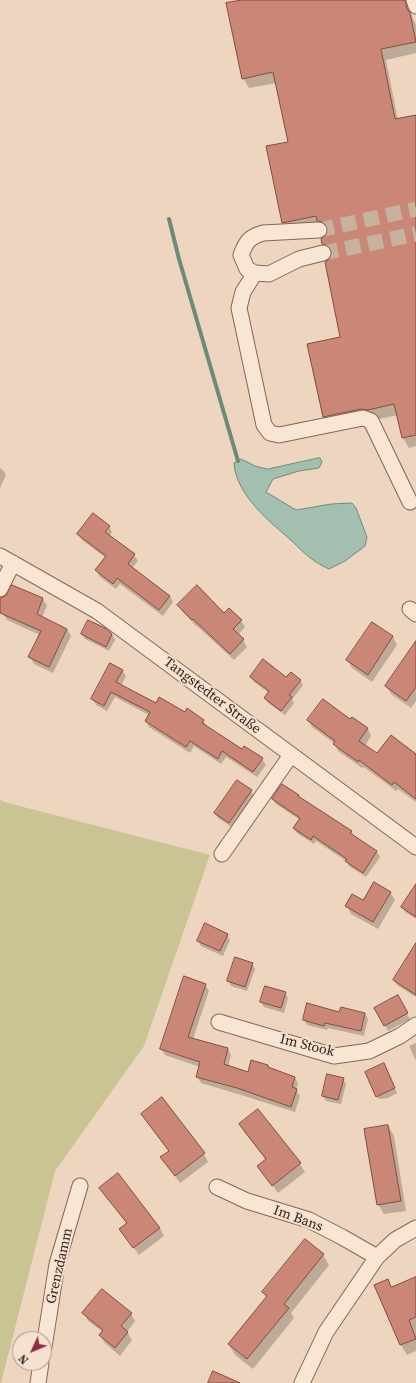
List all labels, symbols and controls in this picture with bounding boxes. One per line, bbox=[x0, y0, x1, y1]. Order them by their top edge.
street label: Tangstedter Straße bbox=[160, 654, 264, 738]
street label: Im Stook bbox=[278, 1031, 336, 1061]
street label: Im Bans bbox=[271, 1202, 325, 1236]
street label: Grenzdamm bbox=[43, 1226, 77, 1306]
north arrow bbox=[12, 1331, 52, 1371]
text: N bbox=[16, 1351, 32, 1367]

